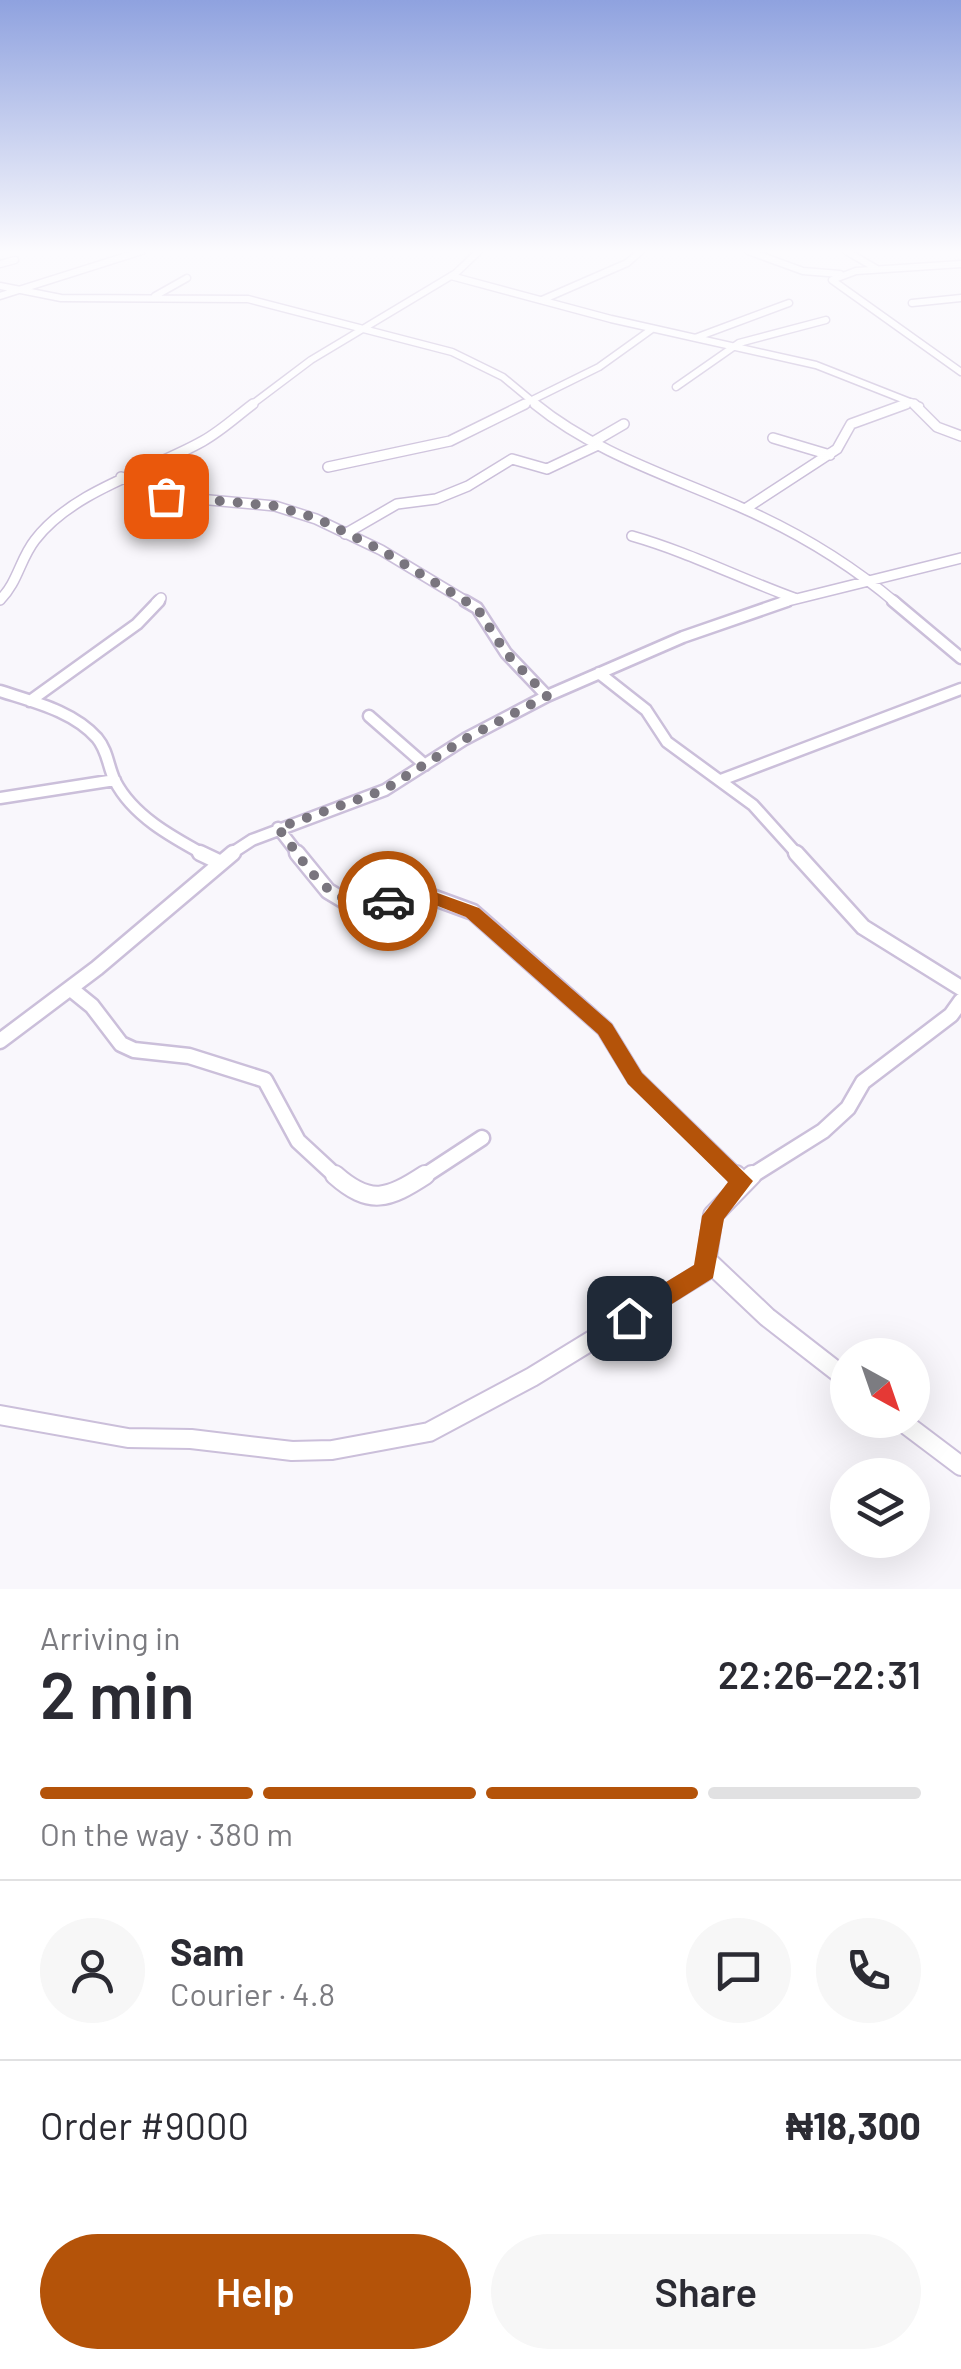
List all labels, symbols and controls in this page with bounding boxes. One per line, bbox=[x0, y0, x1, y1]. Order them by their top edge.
pin bbox=[124, 454, 209, 539]
icon: bag bbox=[139, 469, 194, 524]
courier bbox=[338, 851, 438, 951]
icon: car bbox=[361, 874, 416, 929]
pin bbox=[587, 1276, 672, 1361]
icon: home bbox=[602, 1291, 657, 1346]
north arrow bbox=[830, 1338, 930, 1438]
map controls bbox=[830, 1338, 930, 1558]
button: layers bbox=[830, 1458, 930, 1558]
text: Arriving in bbox=[40, 1618, 180, 1656]
text: 22:26–22:31 bbox=[718, 1651, 921, 1697]
text: 2 min bbox=[40, 1654, 195, 1732]
text: On the way · 380 m bbox=[40, 1814, 293, 1852]
button: person bbox=[40, 1918, 145, 2023]
button: chat bbox=[686, 1918, 791, 2023]
button: phone bbox=[816, 1918, 921, 2023]
text: Sam bbox=[170, 1928, 244, 1974]
text: Courier · 4.8 bbox=[170, 1974, 335, 2012]
text: Order #9000 bbox=[40, 2102, 249, 2148]
text: ₦18,300 bbox=[786, 2102, 921, 2148]
button: Help bbox=[40, 2234, 471, 2349]
button: Share bbox=[491, 2234, 921, 2349]

